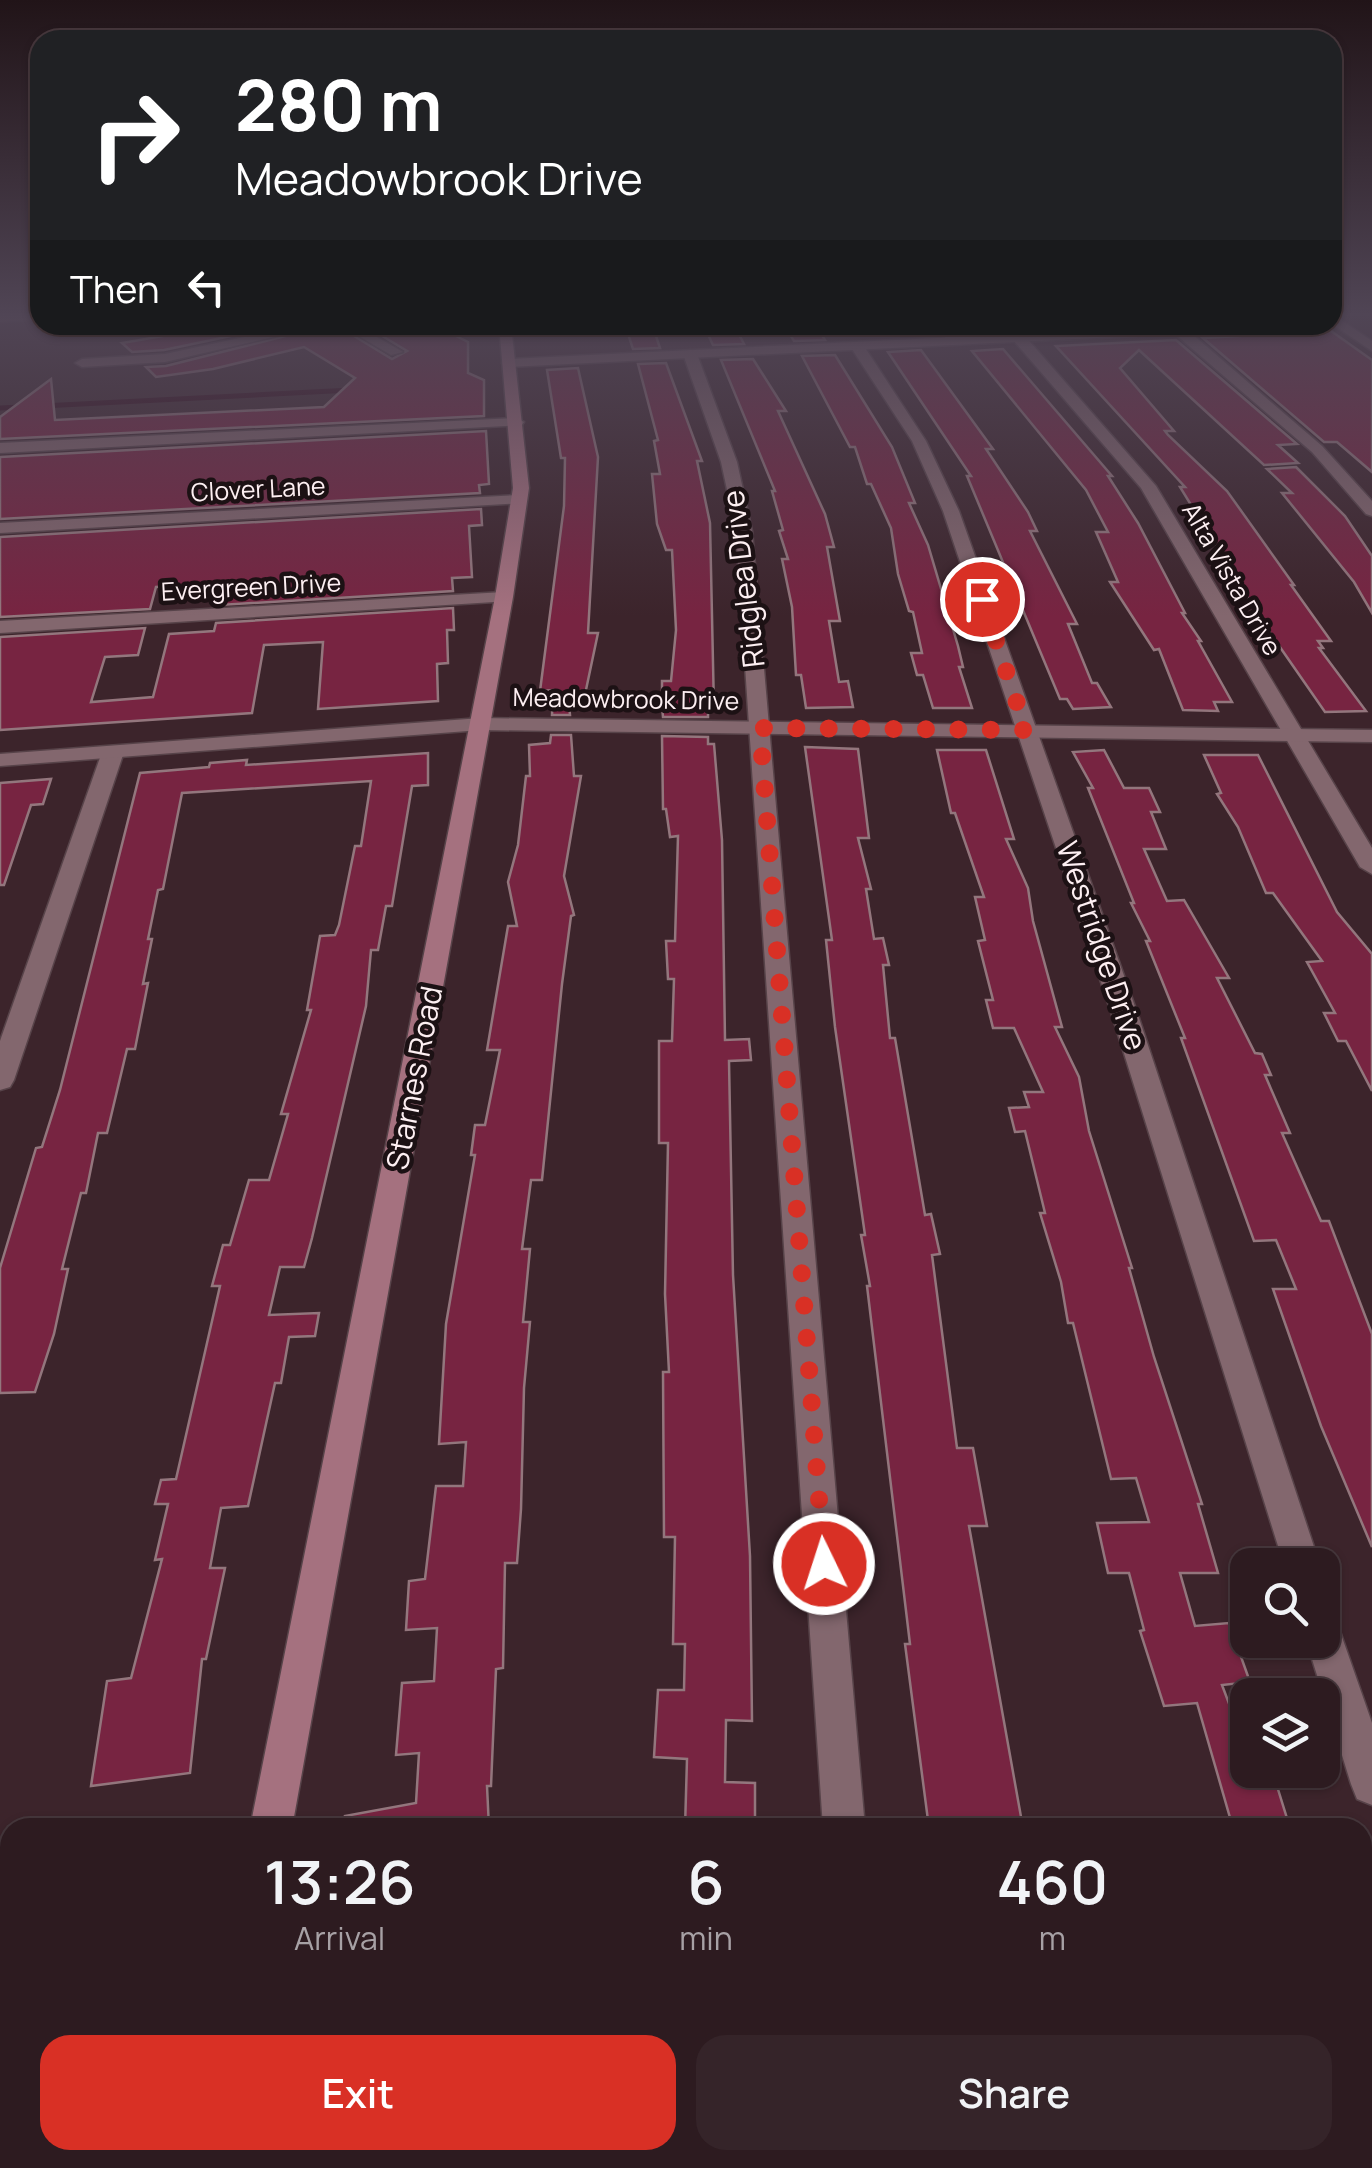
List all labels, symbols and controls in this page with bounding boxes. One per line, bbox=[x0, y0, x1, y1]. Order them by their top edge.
text: 280 m bbox=[235, 56, 443, 152]
icon: right bbox=[70, 70, 200, 200]
text: Meadowbrook Drive bbox=[235, 147, 643, 209]
icon: left bbox=[179, 260, 234, 315]
text: Then bbox=[70, 262, 159, 314]
street label: Clover Lane bbox=[190, 467, 326, 510]
street label: Ridglea Drive bbox=[711, 488, 774, 670]
street label: Alta Vista Drive bbox=[1174, 496, 1290, 662]
pin bbox=[940, 557, 1025, 642]
street label: Evergreen Drive bbox=[160, 564, 342, 609]
icon: arrive bbox=[955, 572, 1010, 627]
street label: Meadowbrook Drive bbox=[512, 679, 740, 718]
street label: Westridge Drive bbox=[1047, 835, 1157, 1056]
street label: Starnes Road bbox=[376, 982, 451, 1173]
position arrow bbox=[772, 1512, 876, 1616]
map controls bbox=[1230, 1548, 1340, 1788]
button: search bbox=[1230, 1548, 1340, 1658]
button: layers bbox=[1230, 1678, 1340, 1788]
text: 13:26 bbox=[264, 1840, 415, 1922]
text: 6 bbox=[687, 1840, 725, 1922]
text: 460 bbox=[996, 1840, 1108, 1922]
text: Arrival bbox=[294, 1916, 385, 1960]
text: min bbox=[679, 1916, 733, 1960]
text: m bbox=[1039, 1916, 1066, 1960]
button: Exit bbox=[40, 2035, 676, 2150]
button: Share bbox=[696, 2035, 1332, 2150]

